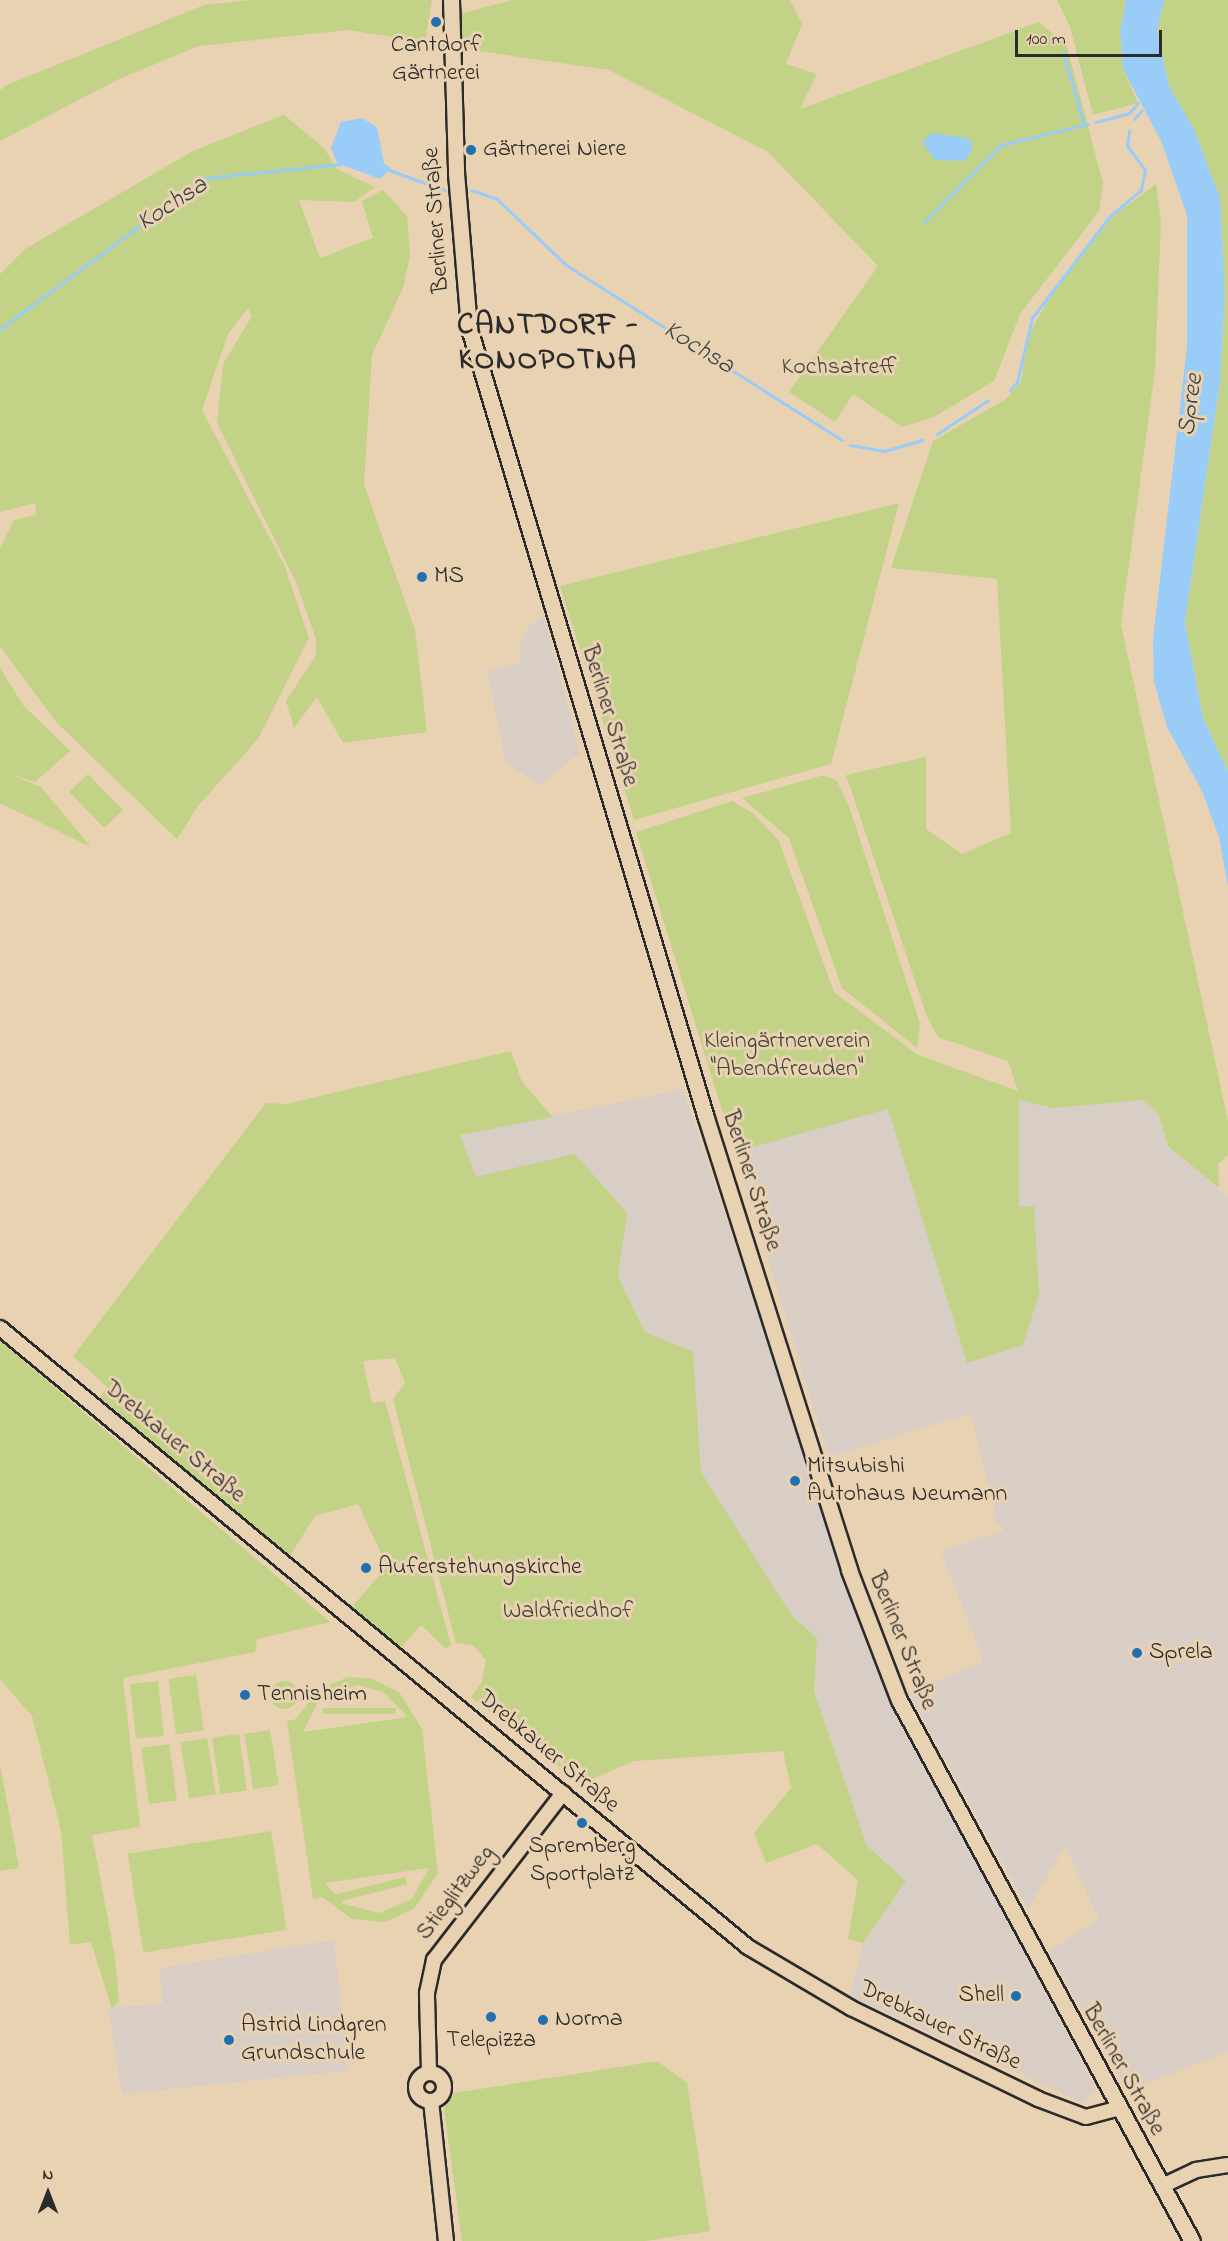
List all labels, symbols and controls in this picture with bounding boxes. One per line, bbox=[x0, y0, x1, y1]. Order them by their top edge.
marker: Cantdorf Gärtnerei bbox=[429, 15, 443, 29]
scale bar bbox=[1018, 18, 1165, 56]
text: 100 m bbox=[1026, 27, 1066, 53]
place label: Cantdorf Gärtnerei bbox=[391, 32, 481, 88]
place label: Gärtnerei Niere bbox=[483, 136, 626, 164]
marker: Gärtnerei Niere bbox=[464, 143, 478, 157]
street label: Berliner Straße bbox=[418, 146, 456, 294]
water label: Kochsa bbox=[132, 171, 214, 239]
district label: CANTDORF - KONOPOTNA bbox=[457, 308, 639, 378]
water label: Kochsa bbox=[657, 315, 739, 383]
park label: Kochsatreff bbox=[782, 354, 896, 382]
water label: Spree bbox=[1172, 372, 1212, 438]
place label: MS bbox=[434, 563, 464, 591]
marker: MS bbox=[415, 570, 429, 584]
street label: Berliner Straße bbox=[574, 642, 644, 790]
park label: Kleingärtnerverein "Abendfreuden" bbox=[704, 1028, 870, 1084]
street label: Berliner Straße bbox=[715, 1107, 787, 1255]
street label: Drebkauer Straße bbox=[97, 1374, 251, 1510]
place label: Mitsubishi Autohaus Neumann bbox=[807, 1453, 1007, 1509]
marker: Mitsubishi Autohaus Neumann bbox=[788, 1474, 802, 1488]
place label: Auferstehungskirche bbox=[378, 1554, 582, 1582]
marker: Auferstehungskirche bbox=[359, 1561, 373, 1575]
street label: Berliner Straße bbox=[861, 1568, 943, 1714]
park label: Waldfriedhof bbox=[503, 1598, 633, 1626]
place label: Sprela bbox=[1149, 1639, 1213, 1667]
marker: Sprela bbox=[1130, 1646, 1144, 1660]
place label: Tennisheim bbox=[257, 1681, 367, 1709]
street label: Drebkauer Straße bbox=[471, 1684, 625, 1820]
marker: Tennisheim bbox=[238, 1688, 252, 1702]
marker: Spremberg Sportplatz bbox=[575, 1816, 589, 1830]
place label: Spremberg Sportplatz bbox=[529, 1833, 635, 1889]
street label: Stieglitzweg bbox=[411, 1840, 501, 1946]
street label: Drebkauer Straße bbox=[854, 1974, 1026, 2078]
place label: Shell bbox=[958, 1982, 1004, 2010]
marker: Shell bbox=[1009, 1989, 1023, 2003]
street label: Berliner Straße bbox=[1075, 1999, 1171, 2141]
place label: Norma bbox=[555, 2006, 623, 2034]
marker: Telepizza bbox=[484, 2010, 498, 2024]
place label: Astrid Lindgren Grundschule bbox=[241, 2012, 387, 2068]
marker: Norma bbox=[536, 2013, 550, 2027]
place label: Telepizza bbox=[446, 2027, 536, 2055]
marker: Astrid Lindgren Grundschule bbox=[222, 2033, 236, 2047]
north arrow bbox=[18, 2163, 78, 2223]
text: N bbox=[43, 2163, 53, 2187]

